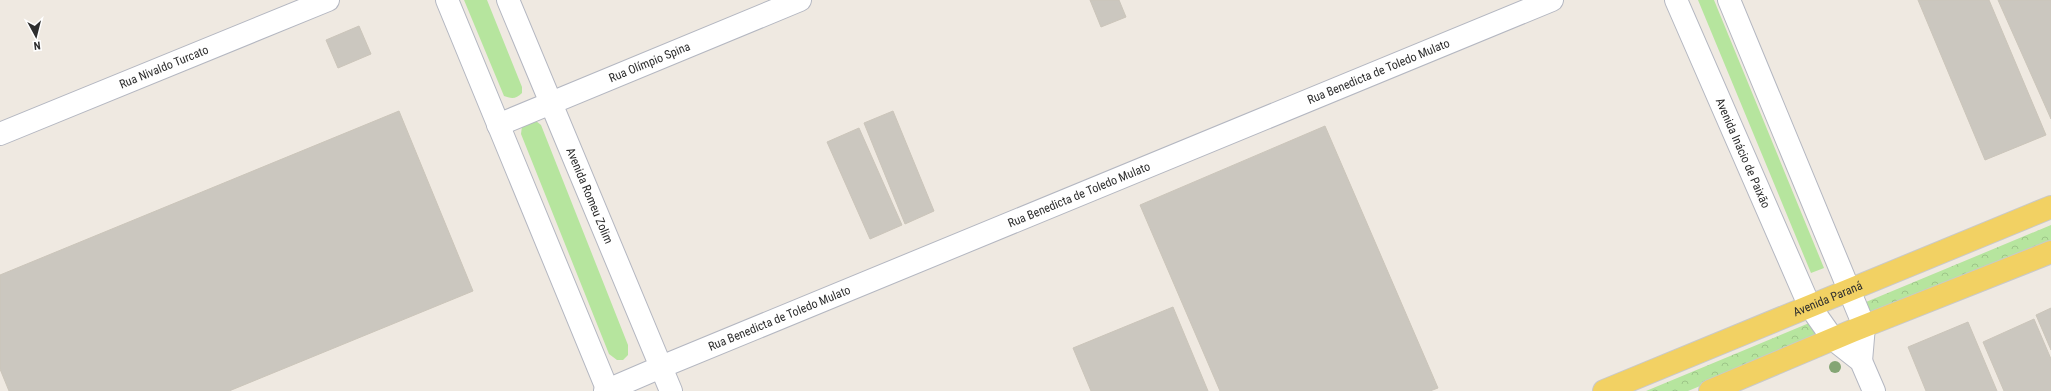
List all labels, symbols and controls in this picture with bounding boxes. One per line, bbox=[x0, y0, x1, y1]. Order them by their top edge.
north arrow bbox=[16, 16, 56, 56]
street label: Rua Benedicta de Toledo Mulato bbox=[1305, 36, 1452, 107]
text: N bbox=[33, 39, 41, 52]
street label: Rua Olímpio Spina bbox=[607, 39, 692, 85]
street label: Rua Nivaldo Turcato bbox=[117, 43, 210, 91]
street label: Avenida Inácio de Paixão bbox=[1713, 96, 1773, 210]
street label: Avenida Romeu Zolim bbox=[563, 146, 616, 246]
street label: Rua Benedicta de Toledo Mulato bbox=[1006, 159, 1152, 230]
street label: Avenida Paraná bbox=[1791, 278, 1865, 319]
street label: Rua Benedicta de Toledo Mulato bbox=[706, 283, 853, 354]

